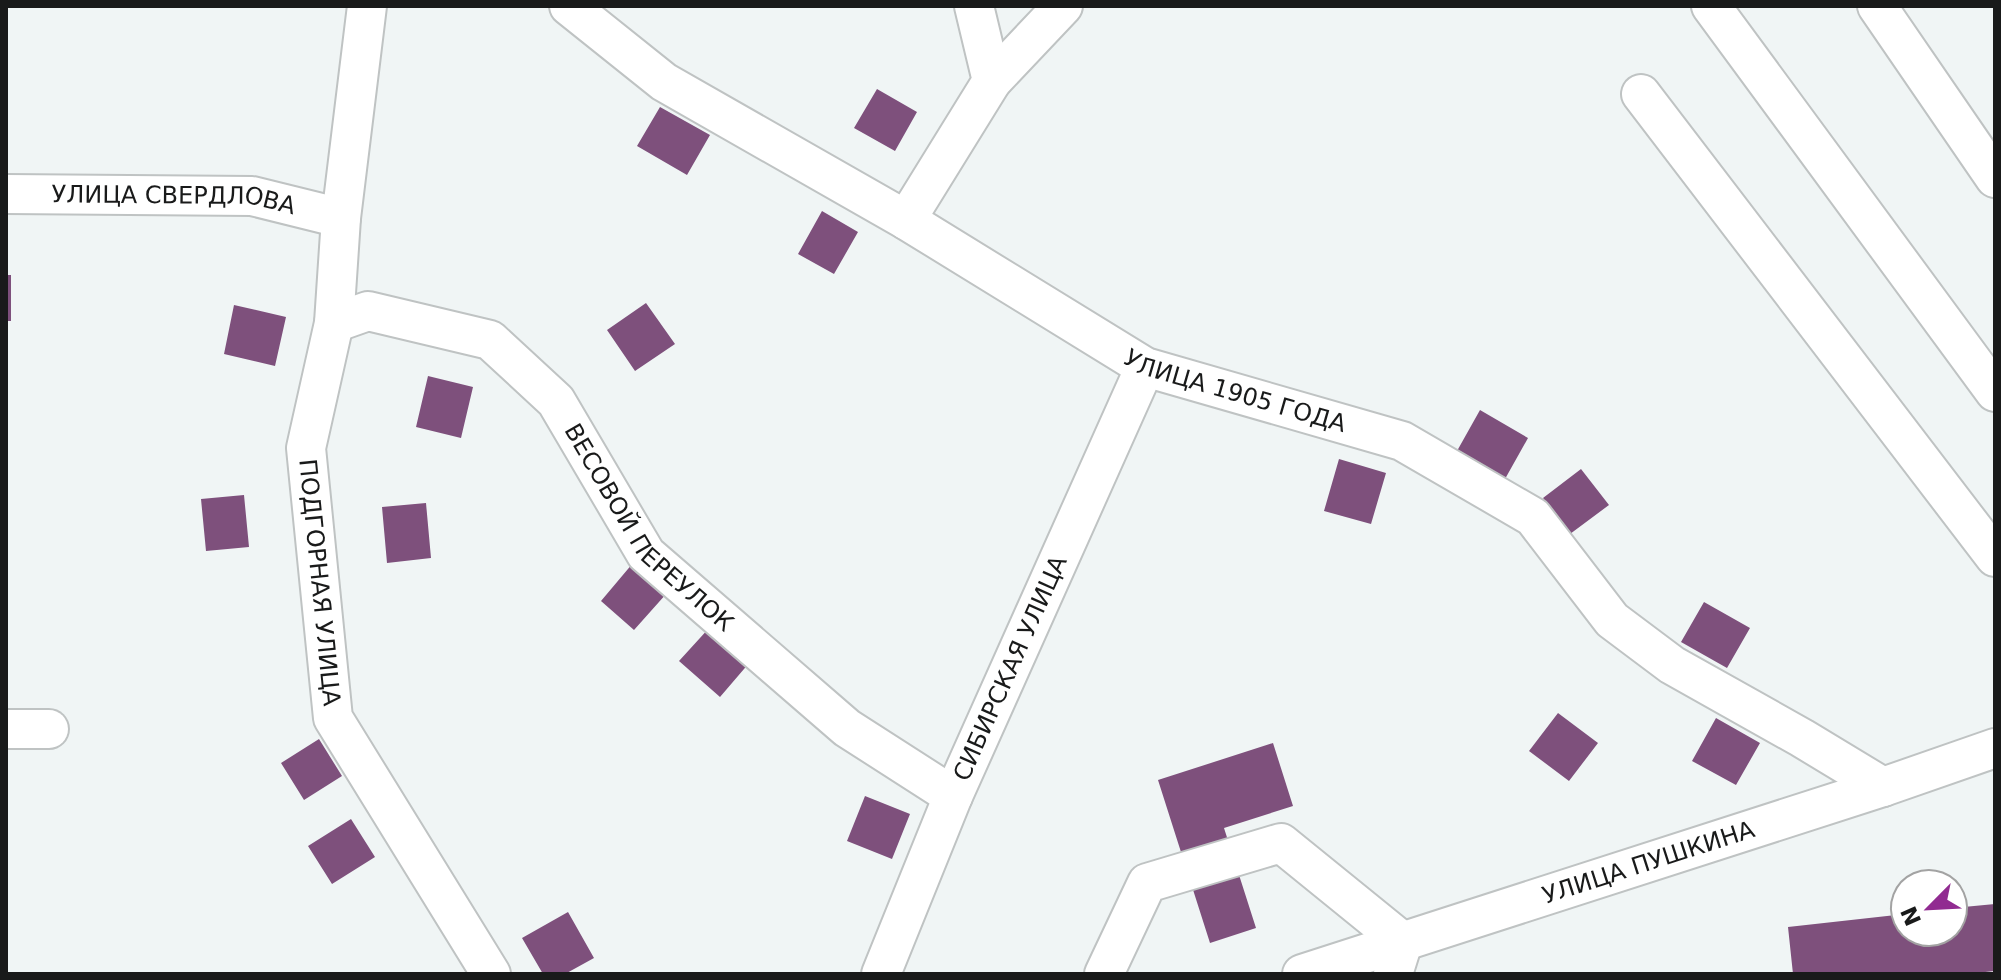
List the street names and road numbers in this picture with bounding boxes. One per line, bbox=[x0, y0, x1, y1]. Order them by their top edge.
street label: УЛИЦА СВЕРДЛОВА bbox=[51, 180, 299, 220]
street label: УЛИЦА 1905 ГОДА bbox=[1119, 343, 1350, 438]
street label: ВЕСОВОЙ ПЕРЕУЛОК bbox=[559, 419, 739, 637]
street label: ПОДГОРНАЯ УЛИЦА bbox=[293, 458, 346, 708]
street label: СИБИРСКАЯ УЛИЦА bbox=[948, 551, 1073, 785]
street label: УЛИЦА ПУШКИНА bbox=[1539, 815, 1759, 910]

